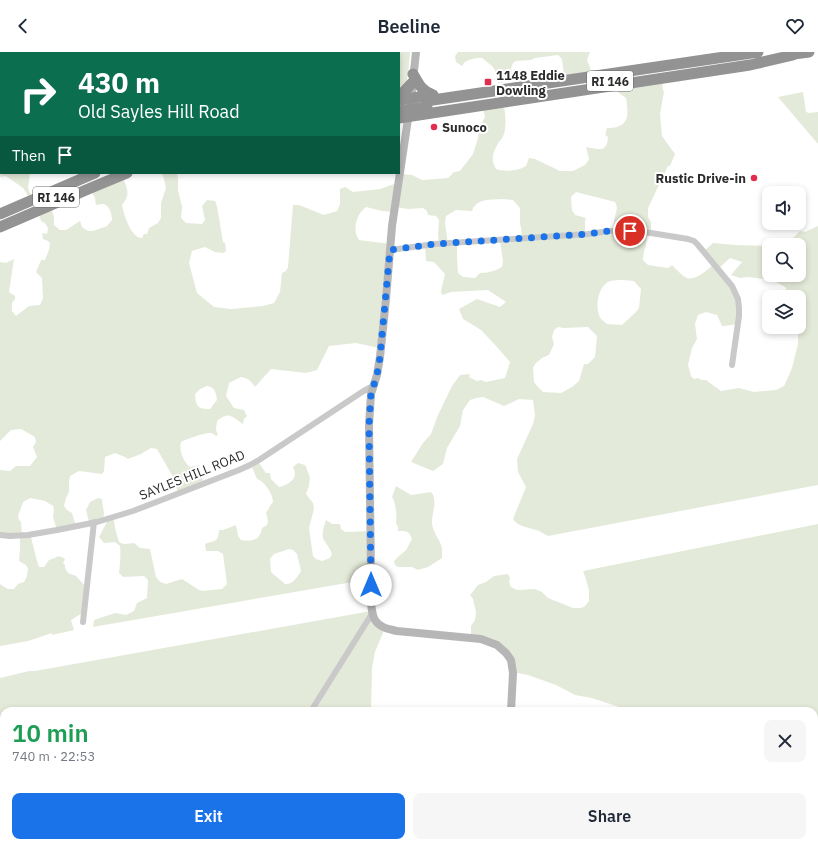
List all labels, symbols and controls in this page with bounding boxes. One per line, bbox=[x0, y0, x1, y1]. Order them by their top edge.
icon: back bbox=[12, 15, 34, 37]
text: Beeline bbox=[378, 15, 440, 38]
icon: heart bbox=[784, 15, 806, 37]
text: 430 m bbox=[78, 64, 160, 101]
place label: 1148 Eddie Dowling bbox=[496, 67, 565, 99]
icon: right bbox=[12, 68, 64, 120]
road number: RI 146 bbox=[587, 71, 633, 91]
marker: 1148 Eddie Dowling bbox=[483, 77, 493, 87]
text: Old Sayles Hill Road bbox=[78, 100, 240, 123]
place label: Sunoco bbox=[442, 119, 487, 136]
marker: Sunoco bbox=[429, 122, 439, 132]
icon: arrive bbox=[54, 144, 76, 166]
text: Then bbox=[12, 146, 46, 165]
place label: Rustic Drive-in bbox=[655, 170, 746, 187]
marker: Rustic Drive-in bbox=[749, 173, 759, 183]
map controls bbox=[762, 186, 806, 334]
button: sound bbox=[762, 186, 806, 230]
road number: RI 146 bbox=[33, 187, 79, 207]
pin bbox=[613, 214, 647, 248]
icon: arrive bbox=[619, 220, 641, 242]
button: search bbox=[762, 238, 806, 282]
button: layers bbox=[762, 290, 806, 334]
street label: SAYLES HILL ROAD bbox=[137, 446, 247, 504]
position arrow bbox=[350, 564, 392, 606]
text: 10 min bbox=[12, 717, 89, 749]
button: close bbox=[764, 720, 806, 762]
text: 740 m · 22:53 bbox=[12, 748, 95, 765]
button: Exit bbox=[12, 793, 405, 839]
button: Share bbox=[413, 793, 806, 839]

